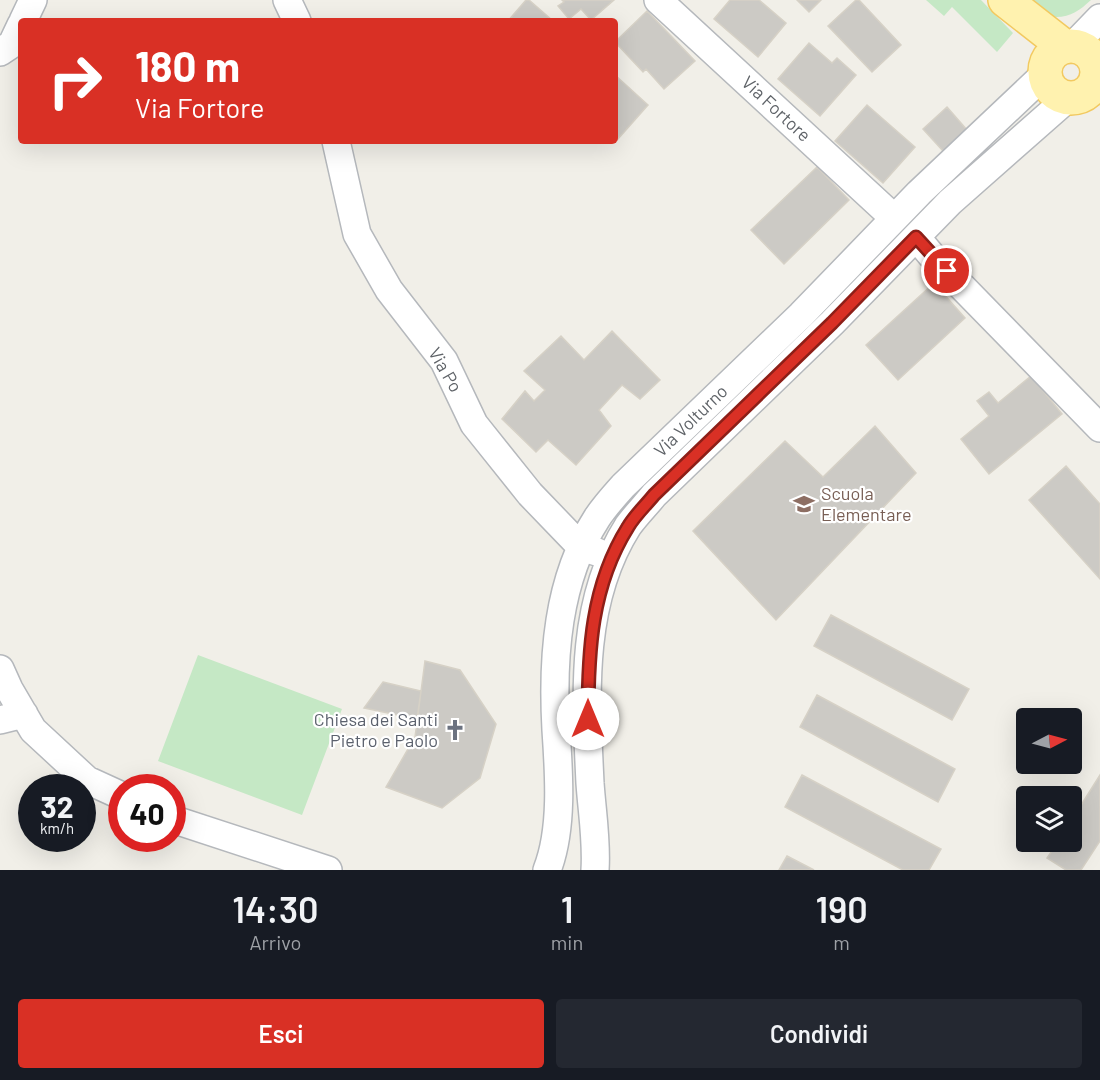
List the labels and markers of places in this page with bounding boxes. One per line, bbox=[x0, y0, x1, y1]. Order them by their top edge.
pin bbox=[921, 245, 972, 296]
place label: Scuola Elementare bbox=[821, 482, 912, 525]
school or university icon: Scuola Elementare bbox=[792, 492, 816, 516]
place label: Chiesa dei Santi Pietro e Paolo bbox=[314, 708, 438, 751]
church icon: Chiesa dei Santi Pietro e Paolo bbox=[443, 718, 467, 742]

